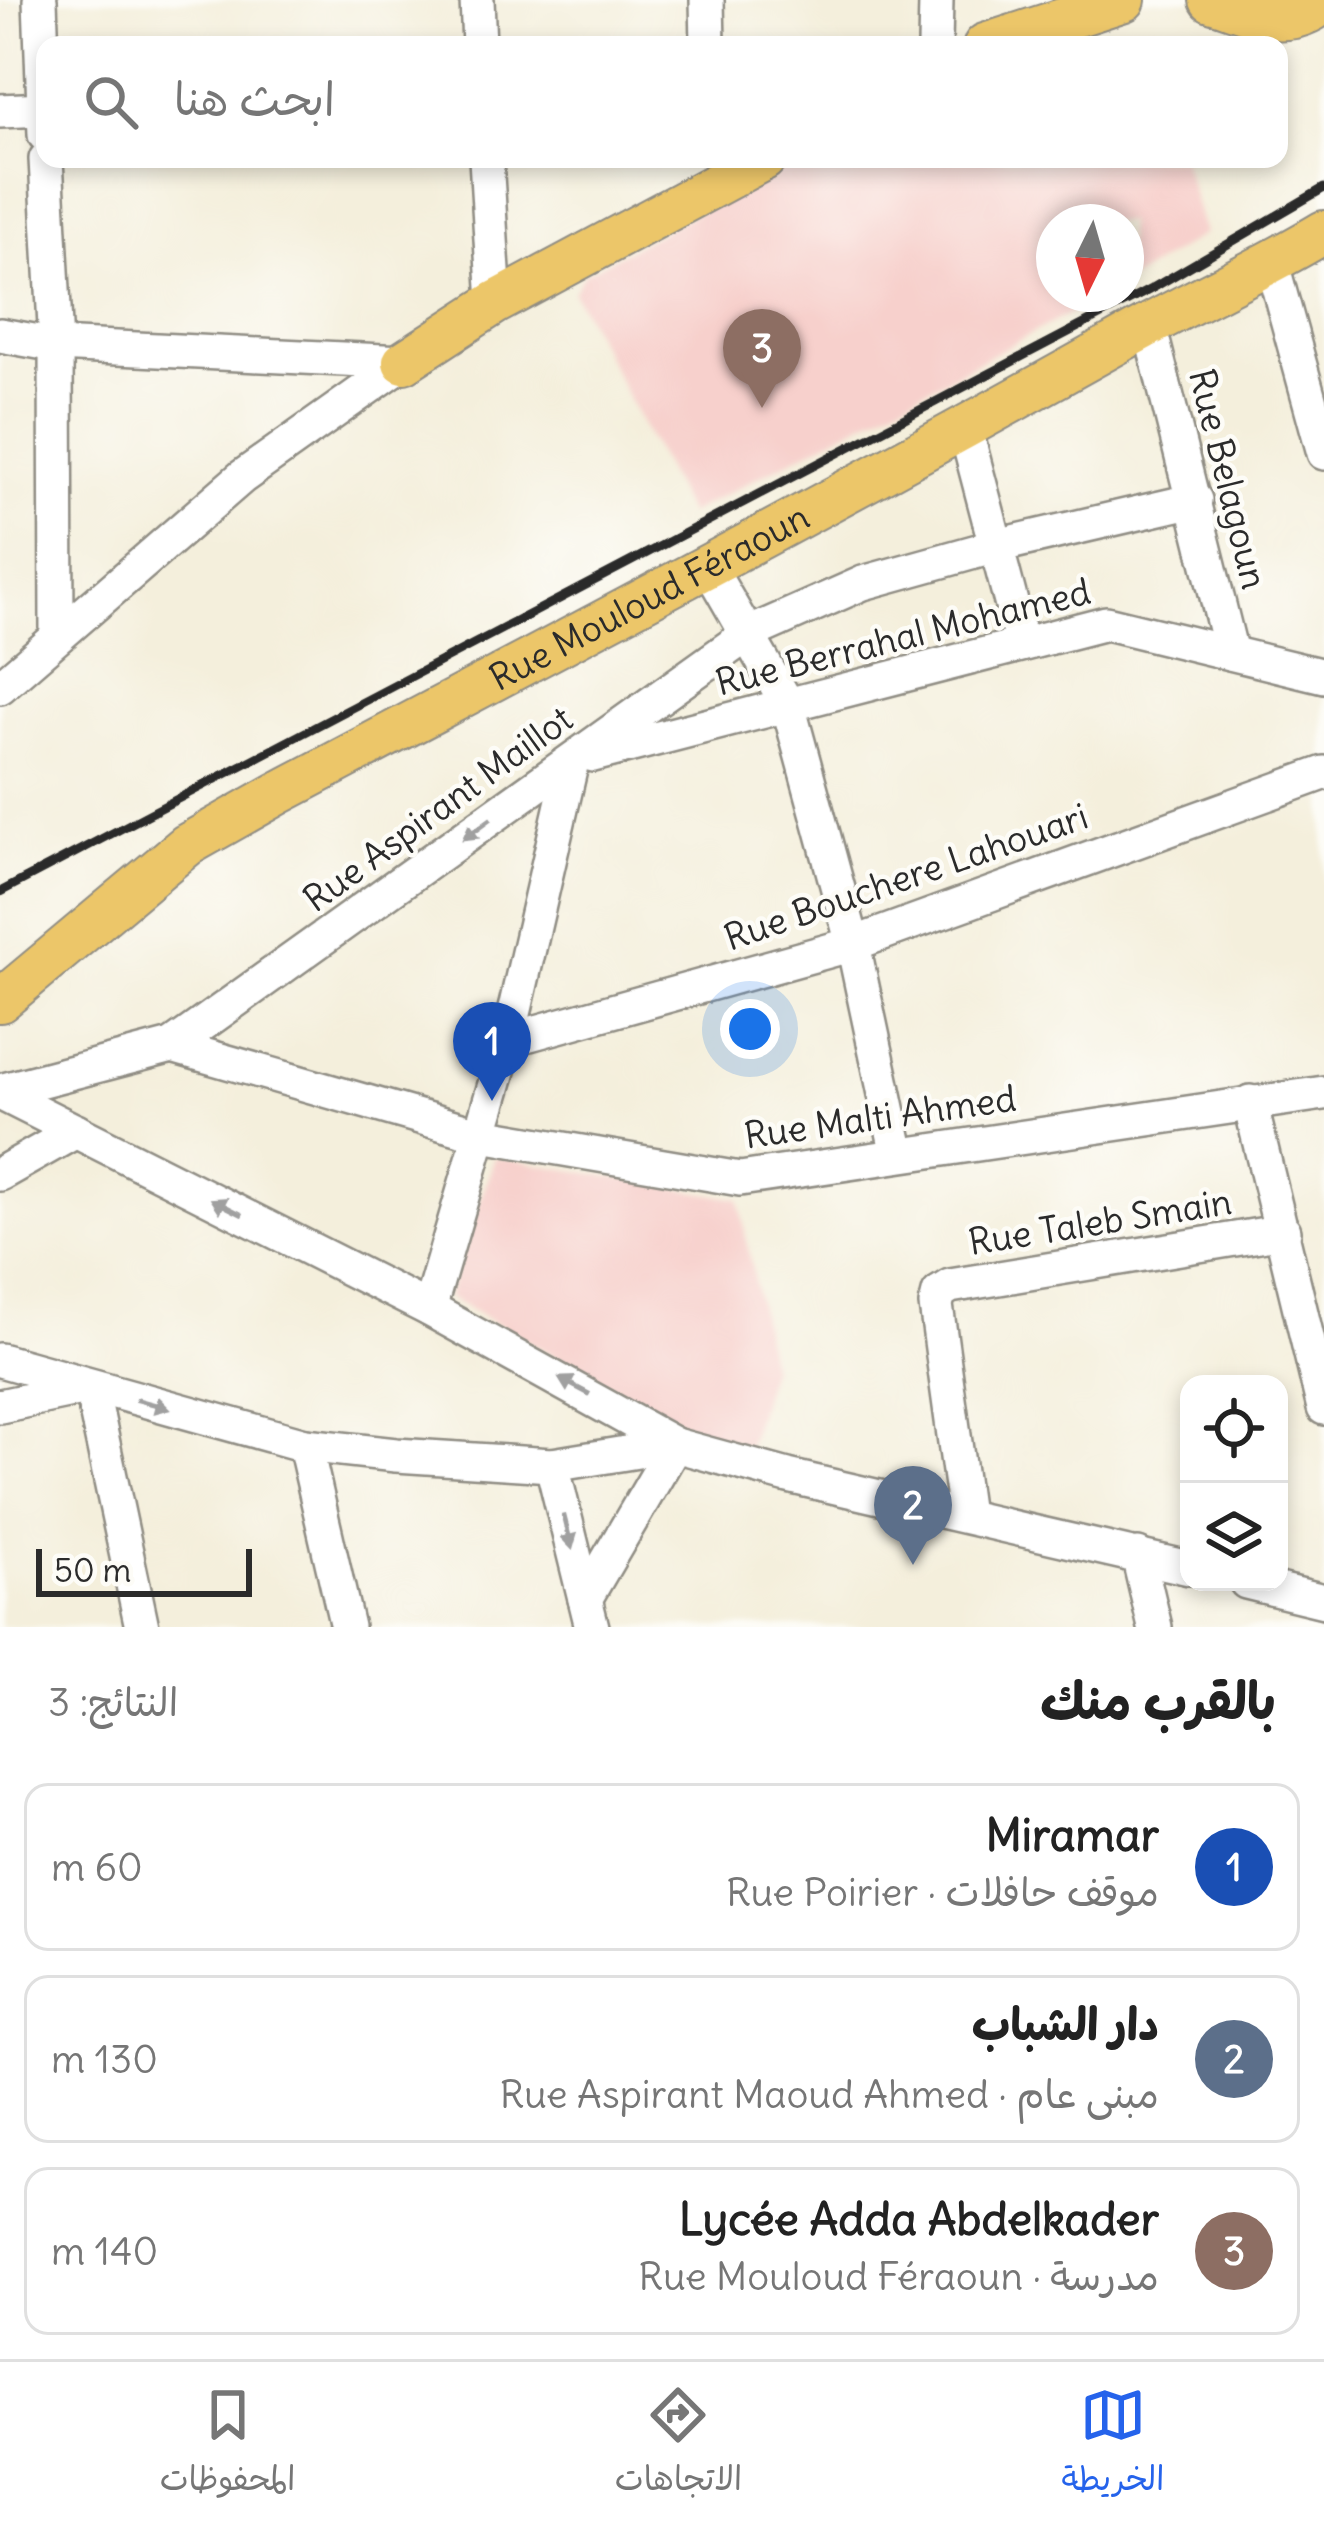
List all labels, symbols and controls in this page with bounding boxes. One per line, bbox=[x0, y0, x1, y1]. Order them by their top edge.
search box bbox=[36, 36, 1288, 168]
icon: search bbox=[78, 69, 144, 135]
text: ابحث هنا bbox=[174, 71, 335, 127]
north arrow bbox=[1036, 204, 1144, 312]
pin: 3 bbox=[723, 309, 801, 408]
street label: Rue Belagoun bbox=[1179, 364, 1277, 594]
street label: Rue Mouloud Féraoun bbox=[482, 494, 817, 700]
street label: Rue Berrahal Mohamed bbox=[711, 569, 1095, 705]
street label: Rue Aspirant Maillot bbox=[295, 696, 581, 922]
street label: Rue Bouchere Lahouari bbox=[718, 794, 1094, 960]
one-way arrow bbox=[461, 816, 493, 840]
your location bbox=[720, 999, 780, 1059]
pin: 1 bbox=[453, 1002, 531, 1101]
street label: Rue Malti Ahmed bbox=[741, 1076, 1019, 1158]
street label: Rue Taleb Smain bbox=[965, 1179, 1235, 1265]
one-way arrow bbox=[210, 1198, 245, 1218]
map controls bbox=[1180, 1375, 1288, 1591]
button: locate bbox=[1180, 1375, 1288, 1483]
one-way arrow bbox=[556, 1376, 591, 1397]
one-way arrow bbox=[135, 1395, 172, 1414]
pin: 2 bbox=[874, 1466, 952, 1565]
button: layers bbox=[1180, 1483, 1288, 1591]
one-way arrow bbox=[559, 1514, 578, 1551]
scale bar bbox=[36, 1543, 252, 1596]
text: 50 m bbox=[54, 1549, 131, 1591]
text: بالقرب منك bbox=[1040, 1669, 1276, 1733]
text: النتائج: 3 bbox=[48, 1678, 178, 1727]
text: Miramar bbox=[986, 1807, 1159, 1863]
text: 60 m bbox=[51, 1843, 143, 1892]
text: 1 bbox=[1226, 1843, 1242, 1892]
text: موقف حافلات · Rue Poirier bbox=[726, 1868, 1159, 1917]
text: دار الشباب bbox=[972, 1996, 1159, 2052]
text: 130 m bbox=[51, 2035, 158, 2084]
text: 2 bbox=[1223, 2035, 1245, 2084]
text: مبنى عام · Rue Aspirant Maoud Ahmed bbox=[499, 2070, 1159, 2119]
text: Lycée Adda Abdelkader bbox=[679, 2191, 1159, 2247]
text: 140 m bbox=[51, 2227, 158, 2276]
text: 3 bbox=[1223, 2227, 1245, 2276]
text: مدرسة · Rue Mouloud Féraoun bbox=[638, 2252, 1159, 2301]
tab: المحفوظات bbox=[160, 2382, 296, 2508]
tab: الاتجاهات bbox=[615, 2382, 742, 2508]
tab: الخريطة bbox=[1061, 2382, 1164, 2508]

